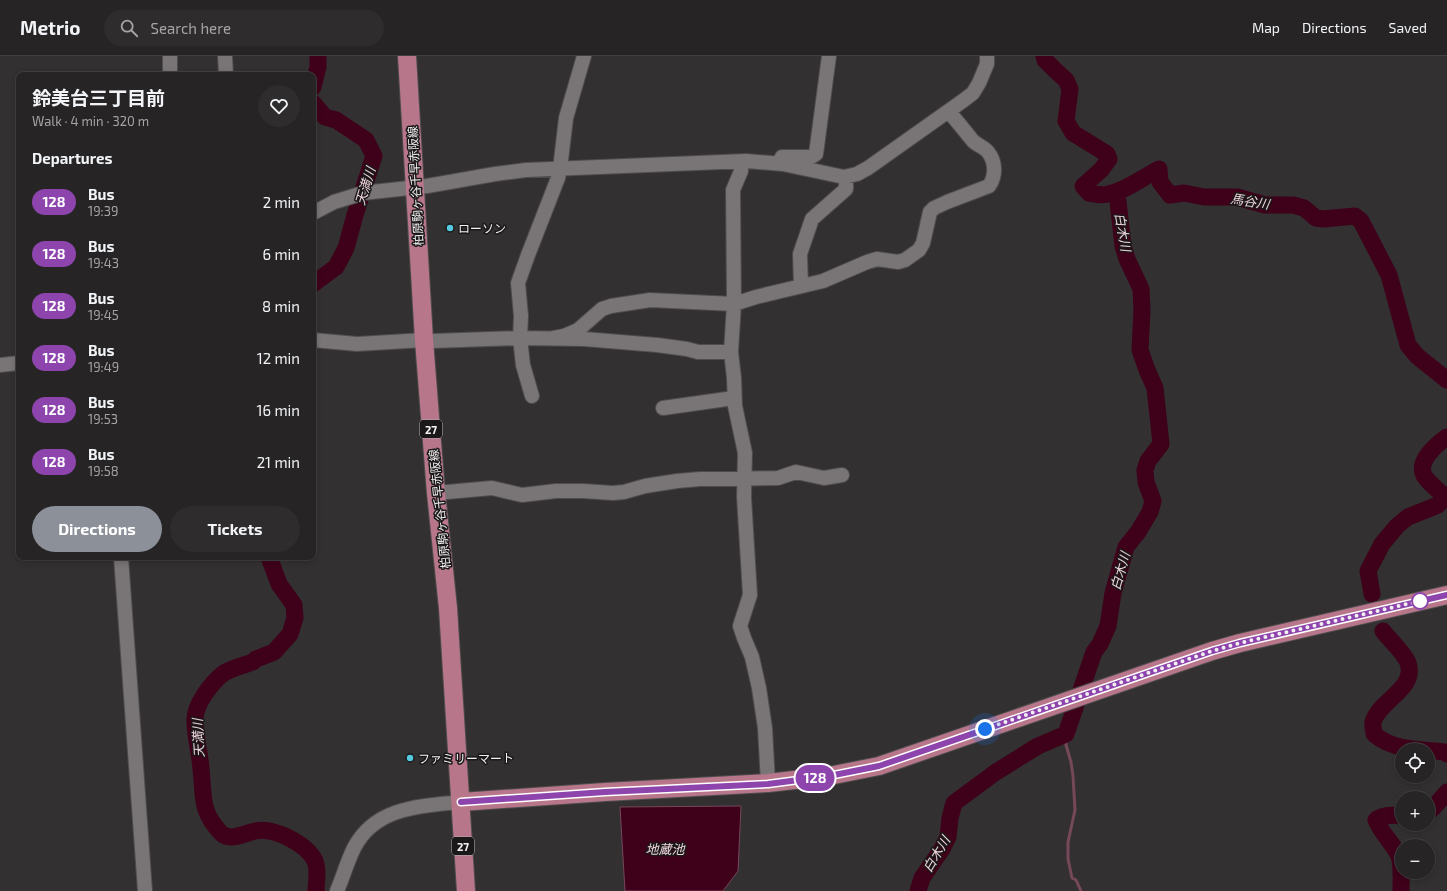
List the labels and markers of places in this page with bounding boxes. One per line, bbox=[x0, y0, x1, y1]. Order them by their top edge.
place label: ローソン bbox=[458, 221, 506, 235]
marker: ローソン bbox=[445, 223, 455, 233]
unlabelled marker bbox=[1411, 592, 1429, 610]
place label: ファミリーマート bbox=[418, 751, 514, 765]
marker: ファミリーマート bbox=[405, 753, 415, 763]

